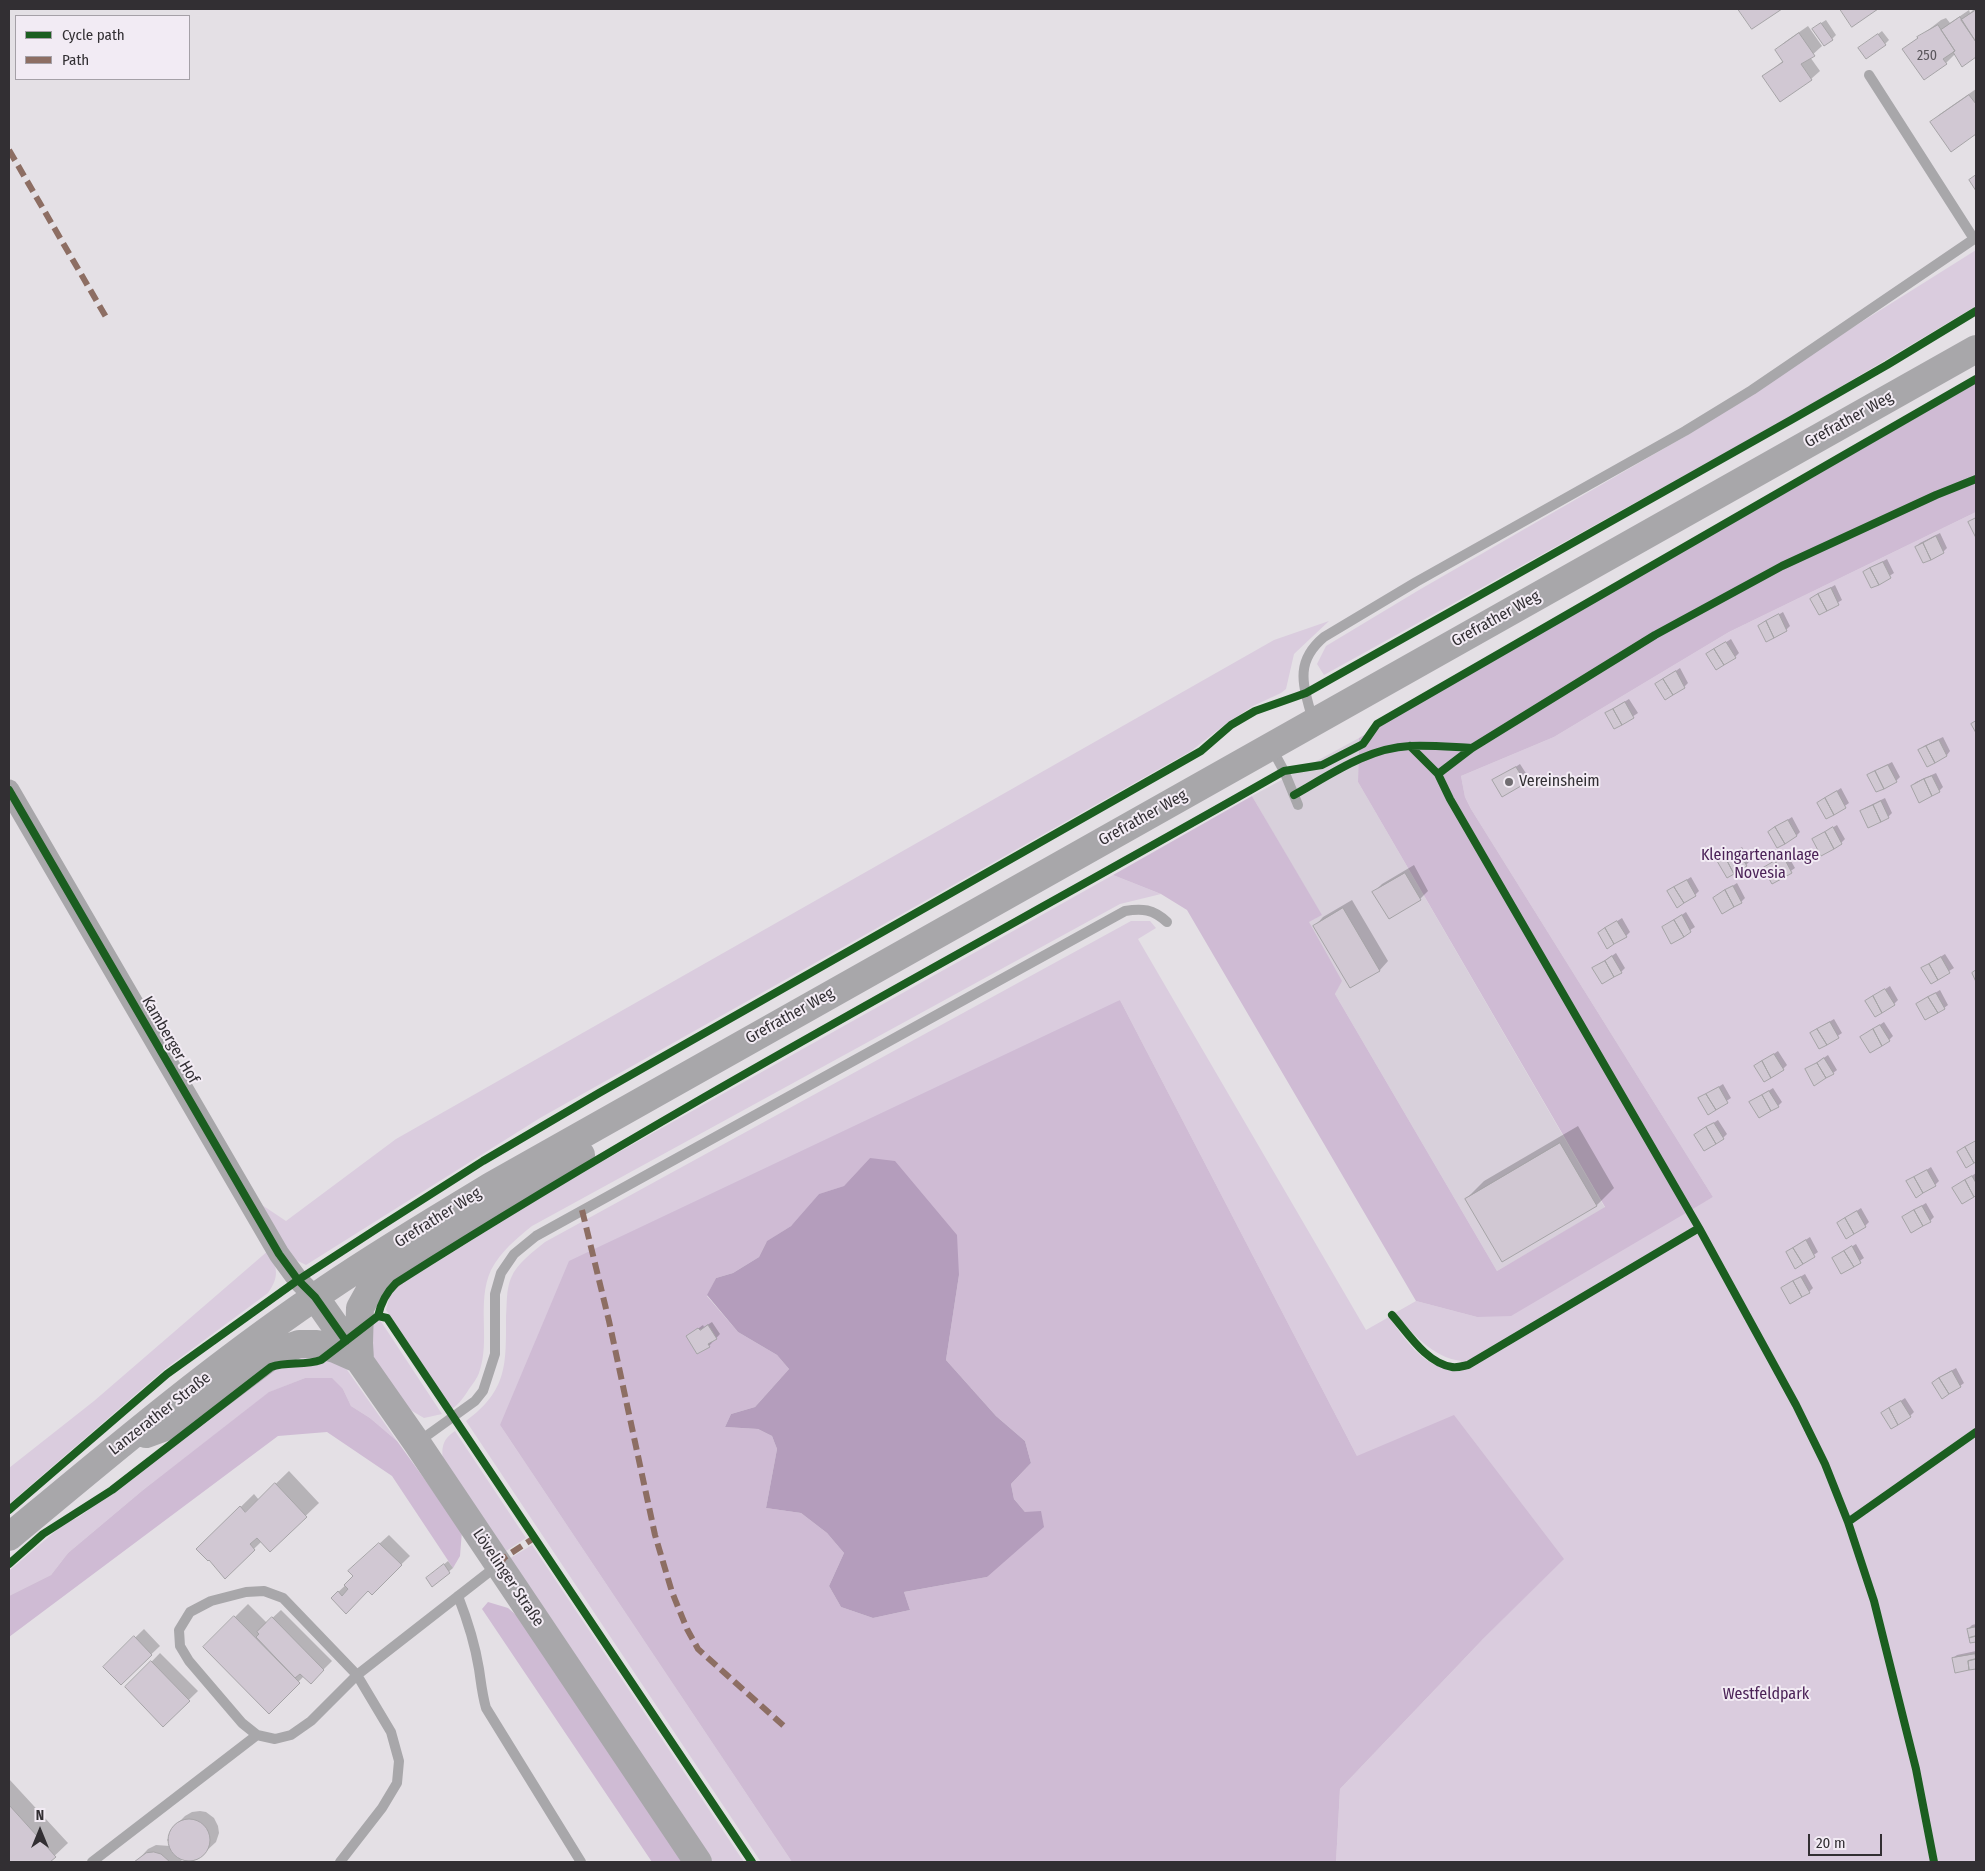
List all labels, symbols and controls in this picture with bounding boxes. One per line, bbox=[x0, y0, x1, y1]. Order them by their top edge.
legend bbox=[15, 15, 190, 80]
text: Cycle path bbox=[62, 26, 125, 44]
house number: 250 bbox=[1917, 48, 1937, 64]
text: Path bbox=[62, 51, 89, 69]
street label: Grefrather Weg bbox=[1801, 388, 1897, 452]
street label: Grefrather Weg bbox=[1448, 587, 1544, 651]
place label: Vereinsheim bbox=[1519, 772, 1600, 792]
marker: Vereinsheim bbox=[1503, 776, 1515, 788]
street label: Grefrather Weg bbox=[1095, 786, 1191, 850]
park label: Kleingartenanlage Novesia bbox=[1701, 846, 1819, 884]
street label: Grefrather Weg bbox=[742, 984, 838, 1048]
street label: Kamberger Hof bbox=[137, 993, 203, 1087]
street label: Grefrather Weg bbox=[391, 1184, 485, 1252]
street label: Lanzerather Straße bbox=[105, 1368, 215, 1460]
street label: Lövelinger Straße bbox=[468, 1525, 548, 1631]
park label: Westfeldpark bbox=[1723, 1685, 1809, 1705]
north arrow bbox=[15, 1806, 65, 1856]
text: N bbox=[36, 1807, 44, 1824]
scale bar bbox=[1810, 1824, 1884, 1856]
text: 20 m bbox=[1816, 1834, 1846, 1852]

